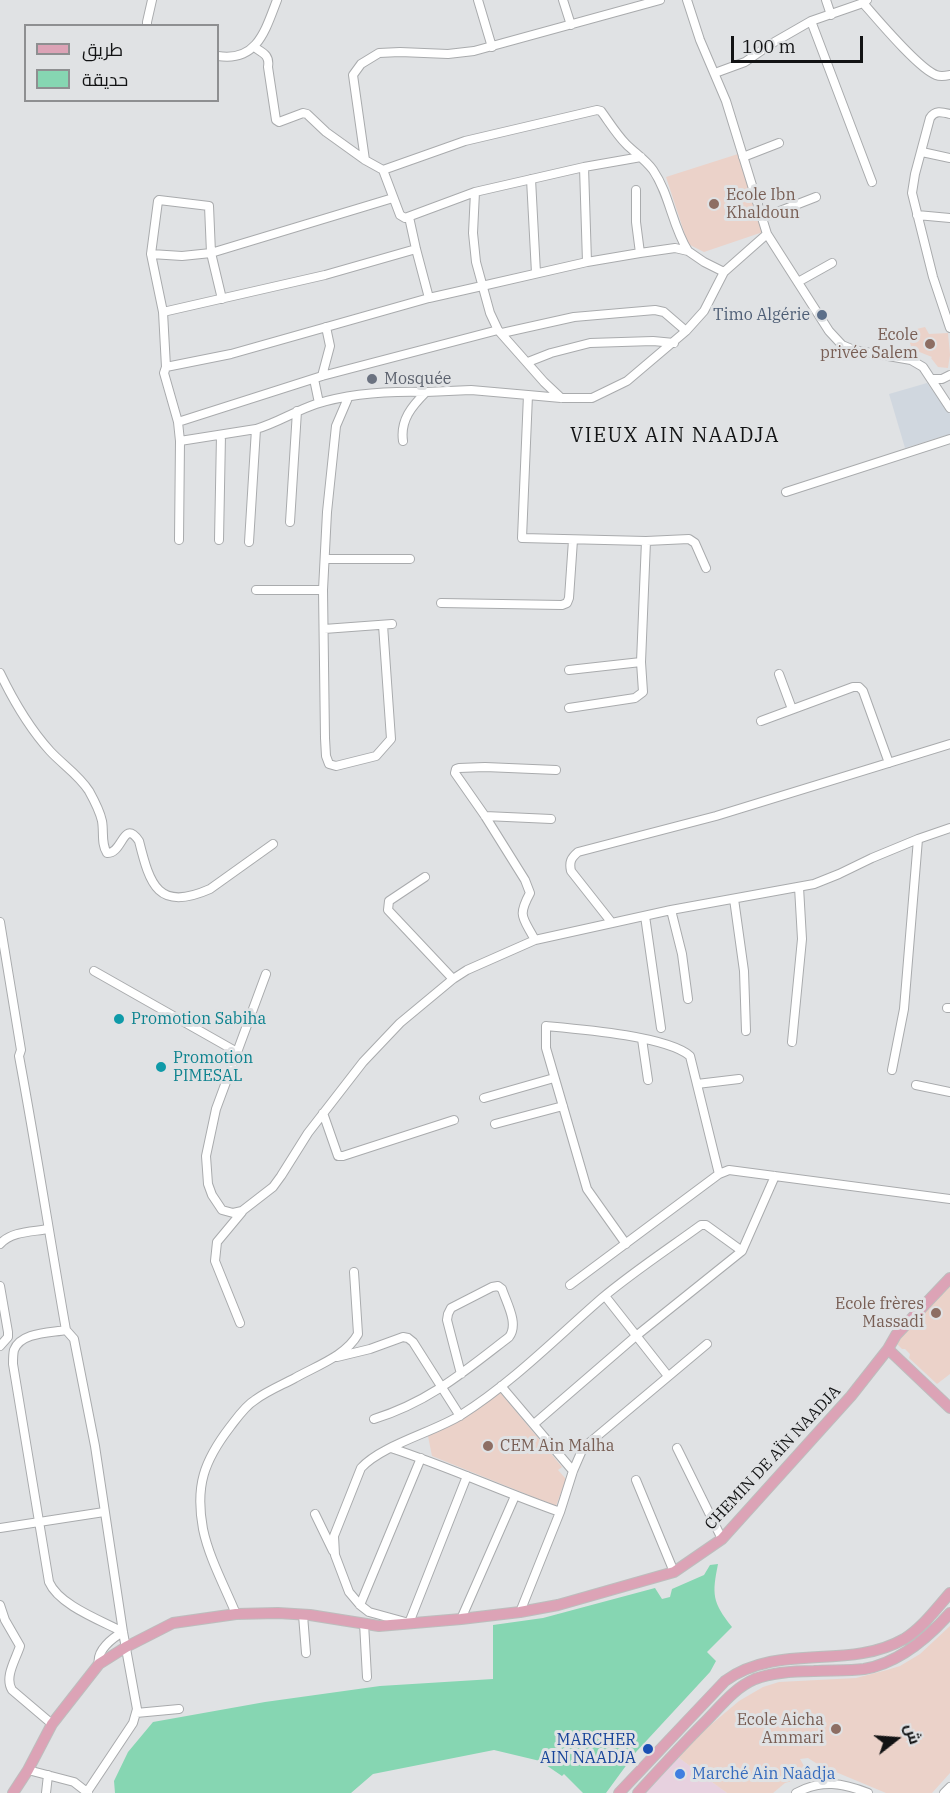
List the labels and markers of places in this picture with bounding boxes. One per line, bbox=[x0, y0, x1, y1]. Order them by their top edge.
place label: Ecole Ibn Khaldoun bbox=[726, 185, 800, 223]
marker: Ecole Ibn Khaldoun bbox=[707, 197, 721, 211]
place label: Timo Algérie bbox=[713, 305, 810, 325]
marker: Timo Algérie bbox=[815, 308, 829, 322]
place label: Ecole privée Salem bbox=[820, 325, 918, 363]
marker: Ecole privée Salem bbox=[923, 337, 937, 351]
place label: Mosquée bbox=[384, 369, 451, 389]
marker: Mosquée bbox=[365, 372, 379, 386]
place label: Promotion Sabiha bbox=[131, 1009, 266, 1029]
marker: Promotion Sabiha bbox=[112, 1012, 126, 1026]
place label: Promotion PIMESAL bbox=[173, 1048, 253, 1086]
marker: Promotion PIMESAL bbox=[154, 1060, 168, 1074]
place label: Ecole frères Massadi bbox=[835, 1294, 924, 1332]
marker: Ecole frères Massadi bbox=[929, 1306, 943, 1320]
place label: CEM Ain Malha bbox=[500, 1436, 614, 1456]
marker: CEM Ain Malha bbox=[481, 1439, 495, 1453]
place label: Ecole Aicha Ammari bbox=[737, 1710, 824, 1748]
marker: Ecole Aicha Ammari bbox=[829, 1722, 843, 1736]
place label: MARCHER AIN NAADJA bbox=[540, 1730, 636, 1768]
marker: MARCHER AIN NAADJA bbox=[641, 1742, 655, 1756]
place label: Marché Ain Naâdja bbox=[692, 1764, 835, 1784]
marker: Marché Ain Naâdja bbox=[673, 1767, 687, 1781]

